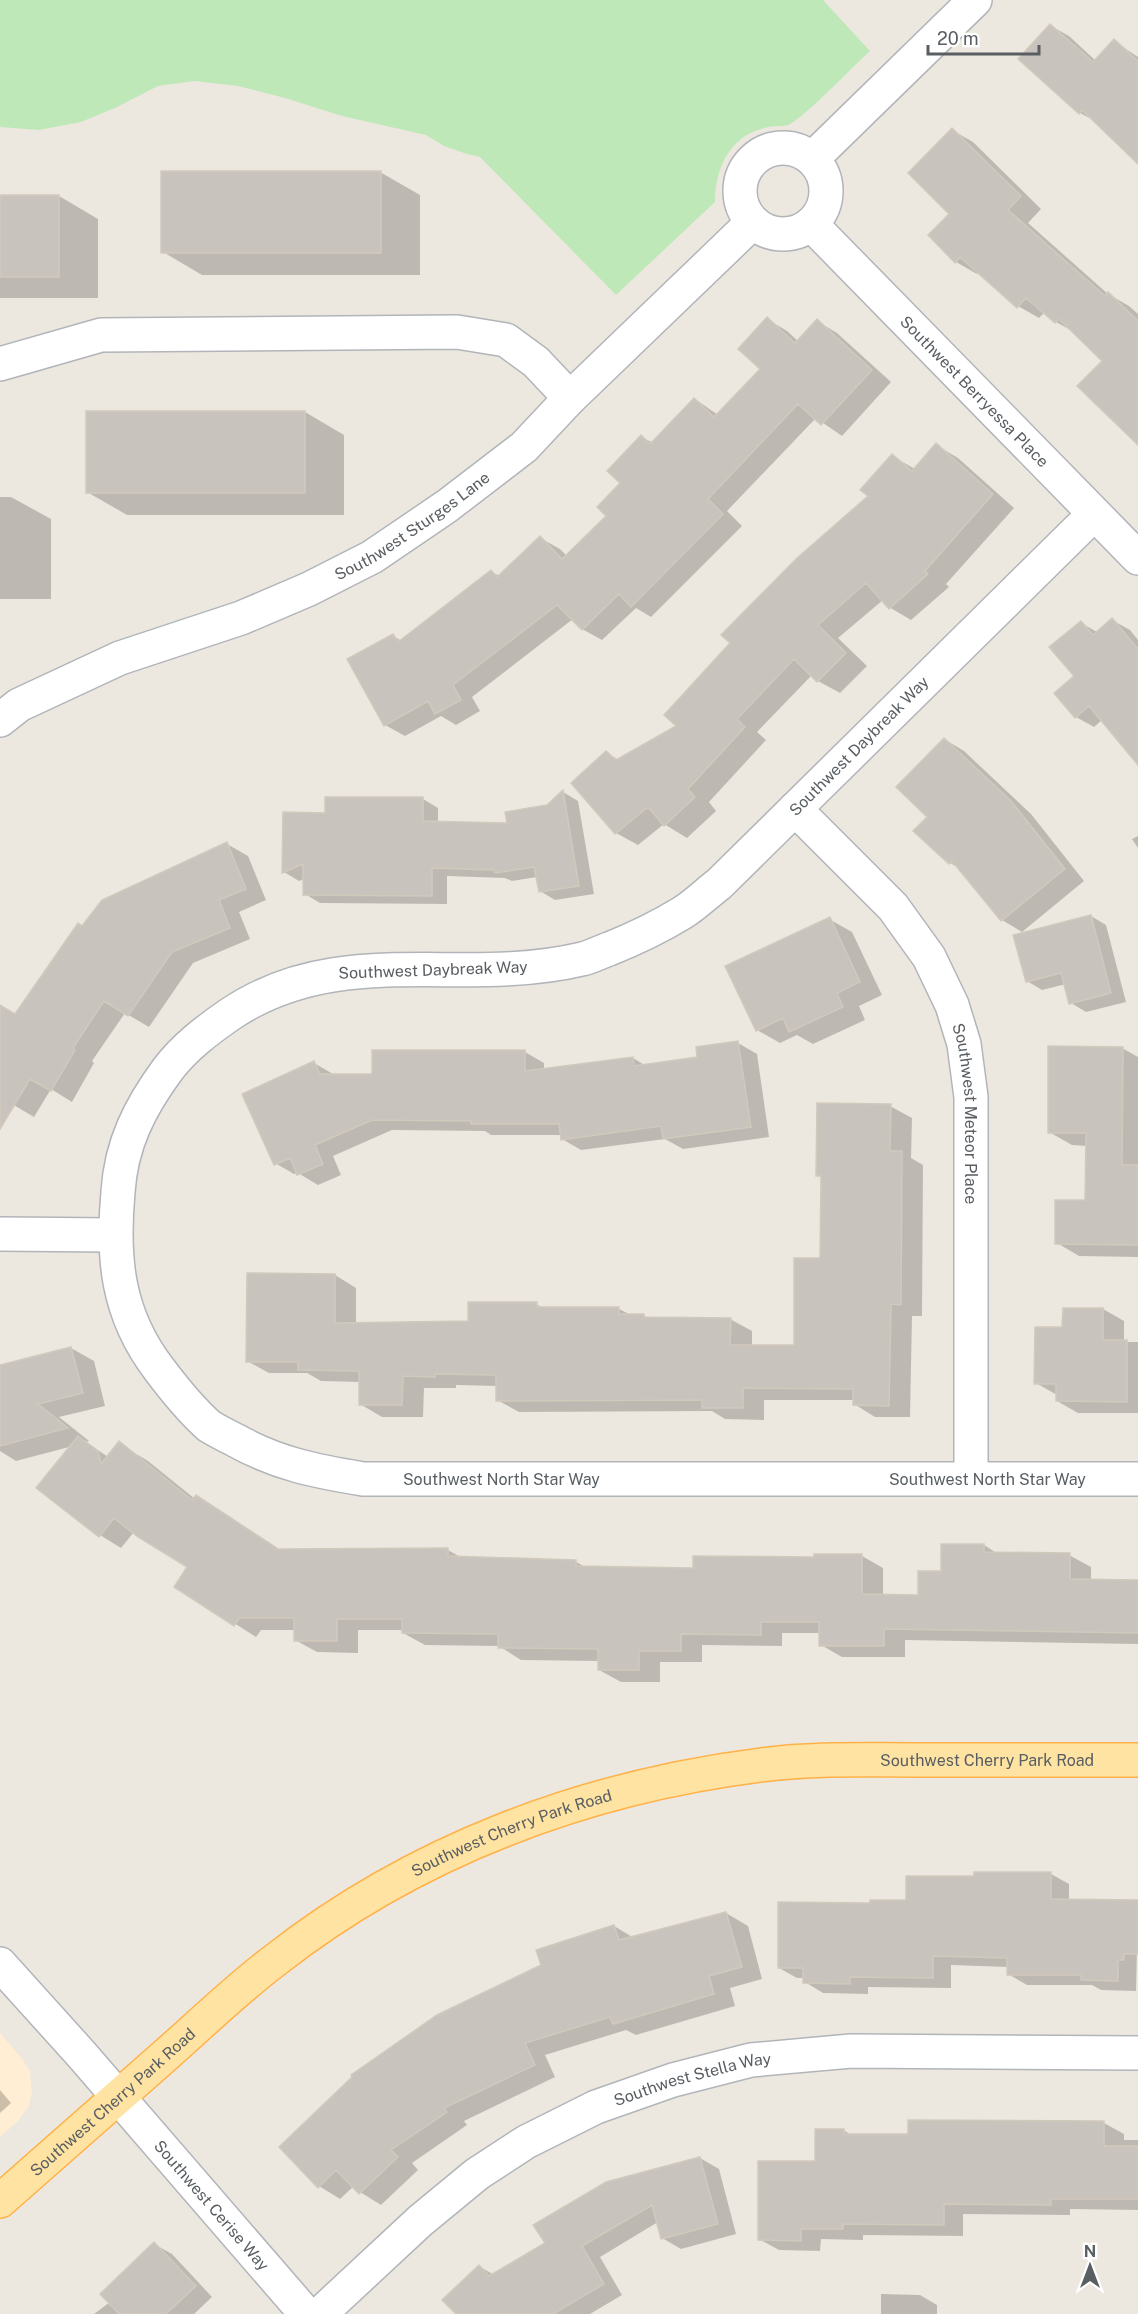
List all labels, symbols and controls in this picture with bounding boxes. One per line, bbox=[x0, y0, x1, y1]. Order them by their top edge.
scale bar bbox=[928, 18, 1039, 56]
text: 20 m bbox=[937, 28, 979, 49]
street label: Southwest Berryessa Place bbox=[896, 312, 1053, 471]
street label: Southwest Sturges Lane bbox=[331, 468, 493, 584]
street label: Southwest Daybreak Way bbox=[785, 672, 933, 820]
street label: Southwest Daybreak Way bbox=[338, 957, 528, 983]
street label: Southwest Meteor Place bbox=[949, 1021, 981, 1204]
street label: Southwest North Star Way bbox=[403, 1470, 600, 1489]
street label: Southwest North Star Way bbox=[889, 1470, 1086, 1489]
street label: Southwest Cherry Park Road bbox=[880, 1750, 1094, 1770]
street label: Southwest Cherry Park Road bbox=[408, 1785, 614, 1880]
street label: Southwest Cherry Park Road bbox=[26, 2024, 199, 2180]
street label: Southwest Stella Way bbox=[611, 2049, 772, 2110]
street label: Southwest Cerise Way bbox=[150, 2136, 274, 2275]
north arrow bbox=[1060, 2236, 1120, 2296]
text: N bbox=[1084, 2242, 1096, 2261]

